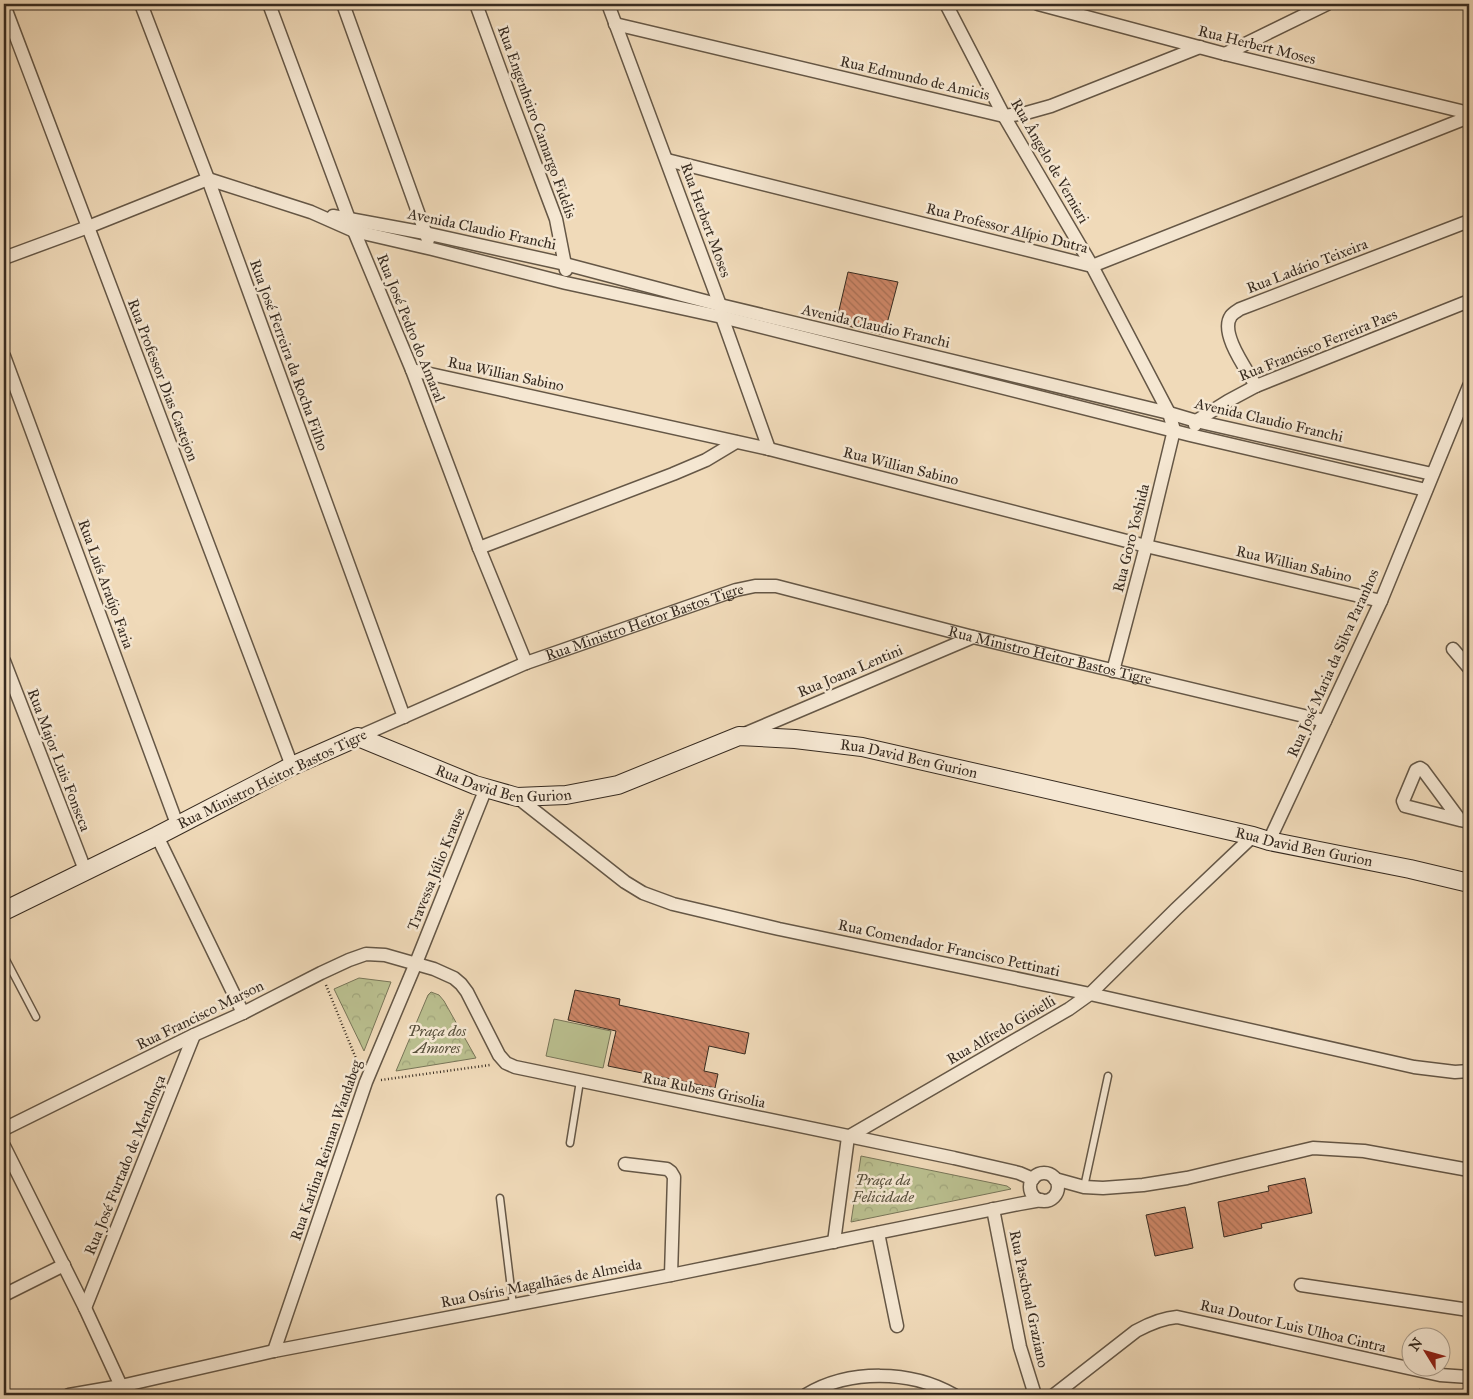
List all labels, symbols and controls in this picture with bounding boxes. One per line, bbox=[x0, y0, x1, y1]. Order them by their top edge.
street label: Rua Herbert Moses bbox=[1196, 22, 1318, 68]
street label: Rua Engenheiro Camargo Fidelis bbox=[494, 23, 580, 221]
street label: Rua Edmundo de Amicis bbox=[838, 52, 992, 104]
street label: Rua Ângelo de Vernieri bbox=[1007, 96, 1093, 226]
street label: Rua Herbert Moses bbox=[677, 160, 735, 280]
street label: Rua Professor Alípio Dutra bbox=[924, 199, 1090, 257]
street label: Avenida Claudio Franchi bbox=[405, 204, 558, 254]
street label: Rua Ladário Teixeira bbox=[1244, 234, 1371, 297]
street label: Rua José Pedro do Amaral bbox=[372, 251, 449, 406]
street label: Rua José Ferreira da Rocha Filho bbox=[245, 257, 332, 454]
street label: Rua Professor Dias Castejon bbox=[124, 296, 202, 464]
street label: Avenida Claudio Franchi bbox=[799, 300, 952, 352]
street label: Rua Francisco Ferreira Paes bbox=[1236, 305, 1400, 385]
street label: Rua Willian Sabino bbox=[446, 353, 566, 395]
street label: Avenida Claudio Franchi bbox=[1192, 394, 1345, 446]
street label: Rua Willian Sabino bbox=[841, 443, 961, 489]
street label: Rua Goro Yoshida bbox=[1109, 481, 1153, 594]
street label: Rua Luís Araújo Faria bbox=[74, 517, 138, 652]
street label: Rua Willian Sabino bbox=[1234, 542, 1354, 586]
street label: Rua José Maria da Silva Paranhos bbox=[1283, 566, 1384, 760]
street label: Rua Ministro Heitor Bastos Tigre bbox=[543, 580, 745, 665]
street label: Rua Ministro Heitor Bastos Tigre bbox=[946, 622, 1154, 688]
street label: Rua Joana Lentini bbox=[795, 641, 906, 702]
street label: Rua Major Luis Fonseca bbox=[23, 686, 95, 835]
street label: Rua Ministro Heitor Bastos Tigre bbox=[174, 725, 370, 833]
street label: Rua David Ben Gurion bbox=[839, 735, 979, 782]
street label: Rua David Ben Gurion bbox=[433, 761, 573, 806]
street label: Travessa Júlio Krause bbox=[403, 805, 470, 933]
street label: Rua David Ben Gurion bbox=[1234, 823, 1374, 870]
street label: Rua Comendador Francisco Pettinati bbox=[836, 916, 1062, 980]
street label: Rua Francisco Marson bbox=[133, 976, 267, 1054]
street label: Rua Alfredo Gioielli bbox=[943, 992, 1059, 1068]
park label: Praça dos Amores bbox=[408, 1022, 467, 1057]
street label: Rua Karlina Reiman Wandabeg bbox=[287, 1056, 366, 1243]
street label: Rua Rubens Grisolia bbox=[641, 1068, 768, 1112]
street label: Rua José Furtado de Mendonça bbox=[81, 1072, 171, 1258]
park label: Praça da Felicidade bbox=[851, 1171, 914, 1206]
street label: Rua Paschoal Graziano bbox=[1006, 1229, 1052, 1370]
street label: Rua Osíris Magalhães de Almeida bbox=[439, 1255, 644, 1311]
street label: Rua Doutor Luis Ulhoa Cintra bbox=[1198, 1296, 1388, 1356]
north arrow bbox=[1400, 1326, 1450, 1376]
text: N bbox=[1406, 1335, 1426, 1354]

